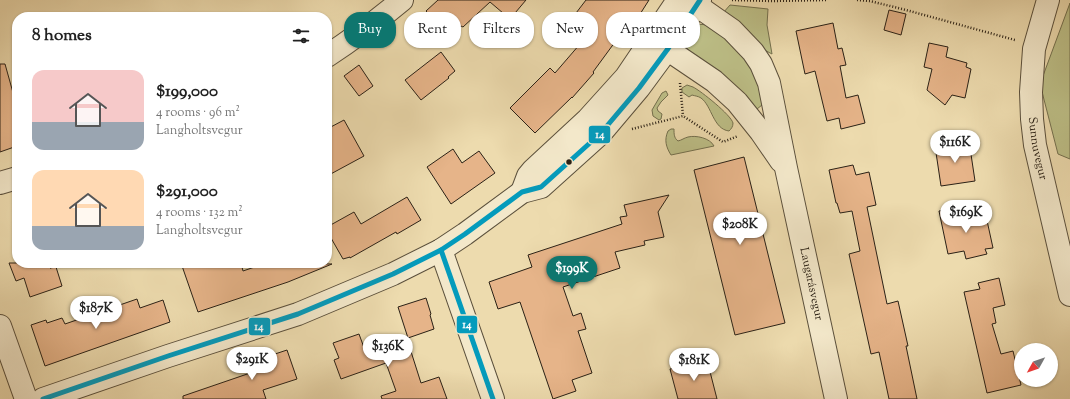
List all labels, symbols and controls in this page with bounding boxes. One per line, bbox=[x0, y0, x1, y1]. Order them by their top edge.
chip: Buy bbox=[344, 12, 396, 48]
chip: Rent bbox=[404, 12, 461, 48]
chip: Filters bbox=[469, 12, 534, 48]
chip: New bbox=[542, 12, 598, 48]
chip: Apartment bbox=[606, 12, 700, 48]
text: 8 homes bbox=[32, 24, 92, 48]
icon: filters bbox=[290, 25, 312, 47]
text: $199,000 bbox=[156, 80, 218, 104]
icon: home bbox=[64, 86, 112, 134]
text: 4 rooms · 96 m² bbox=[156, 104, 240, 122]
street label: Sunnuvegur bbox=[1023, 116, 1052, 182]
text: Langholtsvegur bbox=[156, 122, 243, 140]
line badge: 14 bbox=[588, 125, 611, 144]
text: 14 bbox=[594, 127, 605, 143]
pin: $116K bbox=[927, 130, 983, 164]
text: $116K bbox=[939, 134, 971, 152]
unlabelled marker bbox=[564, 157, 574, 167]
text: $291,000 bbox=[156, 180, 218, 204]
icon: home bbox=[64, 186, 112, 234]
pin: $169K bbox=[938, 200, 994, 234]
text: 4 rooms · 132 m² bbox=[156, 204, 243, 222]
text: $169K bbox=[949, 204, 983, 222]
pin: $208K bbox=[712, 212, 768, 246]
text: $208K bbox=[722, 216, 758, 234]
text: Langholtsvegur bbox=[156, 222, 243, 240]
street label: Laugarásvegur bbox=[794, 246, 828, 323]
pin: $199K bbox=[544, 256, 600, 290]
text: $199K bbox=[555, 260, 589, 278]
pin: $187K bbox=[68, 296, 124, 330]
text: $187K bbox=[79, 300, 113, 318]
line badge: 14 bbox=[456, 315, 478, 334]
line badge: 14 bbox=[248, 317, 271, 336]
text: 14 bbox=[461, 317, 472, 333]
text: 14 bbox=[253, 319, 264, 335]
pin: $136K bbox=[360, 334, 416, 368]
text: $136K bbox=[372, 338, 404, 356]
north arrow bbox=[1014, 343, 1058, 387]
map controls bbox=[1014, 343, 1058, 387]
pin: $291K bbox=[224, 347, 280, 381]
pin: $181K bbox=[666, 348, 722, 382]
text: $291K bbox=[235, 351, 269, 369]
text: $181K bbox=[678, 352, 710, 370]

